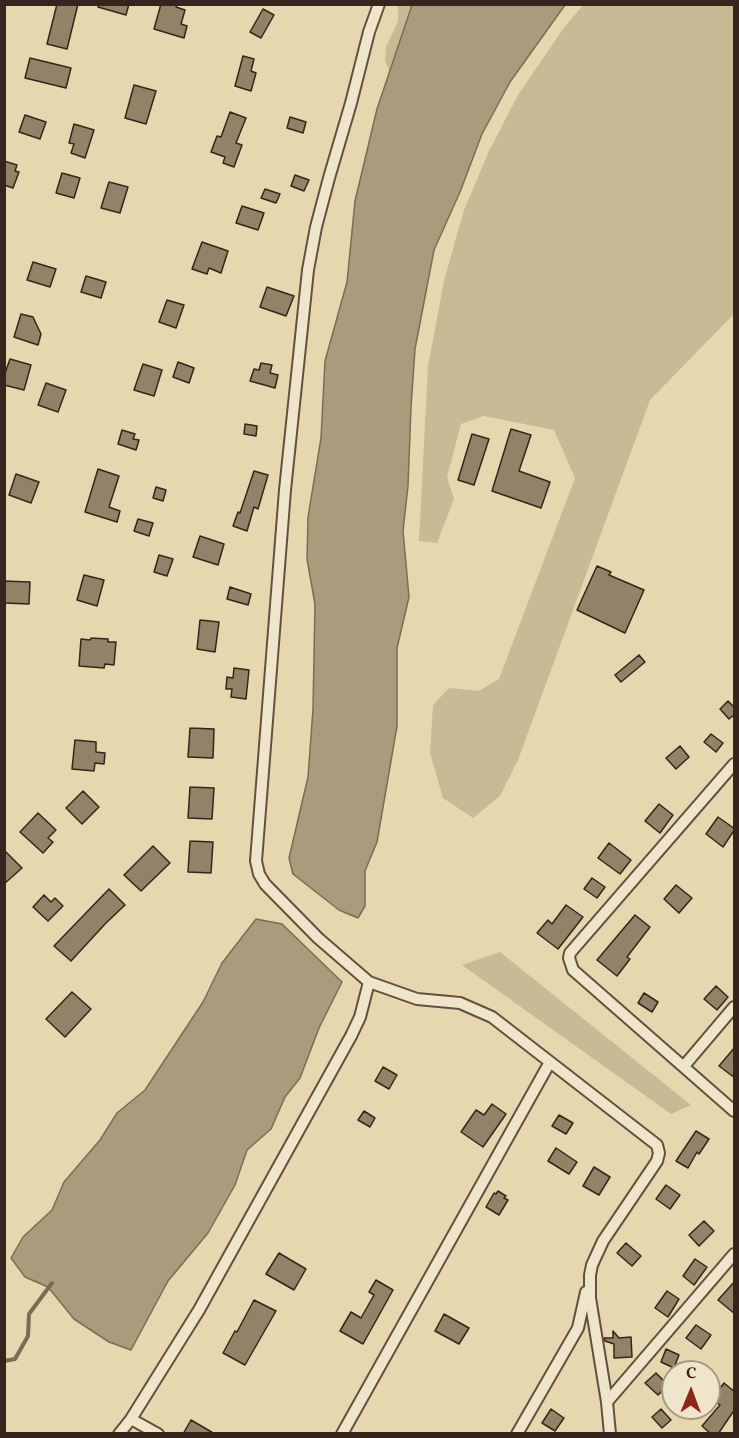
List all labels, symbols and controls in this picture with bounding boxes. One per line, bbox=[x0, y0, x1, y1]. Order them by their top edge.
north arrow bbox=[661, 1360, 721, 1420]
text: С bbox=[686, 1363, 697, 1385]

